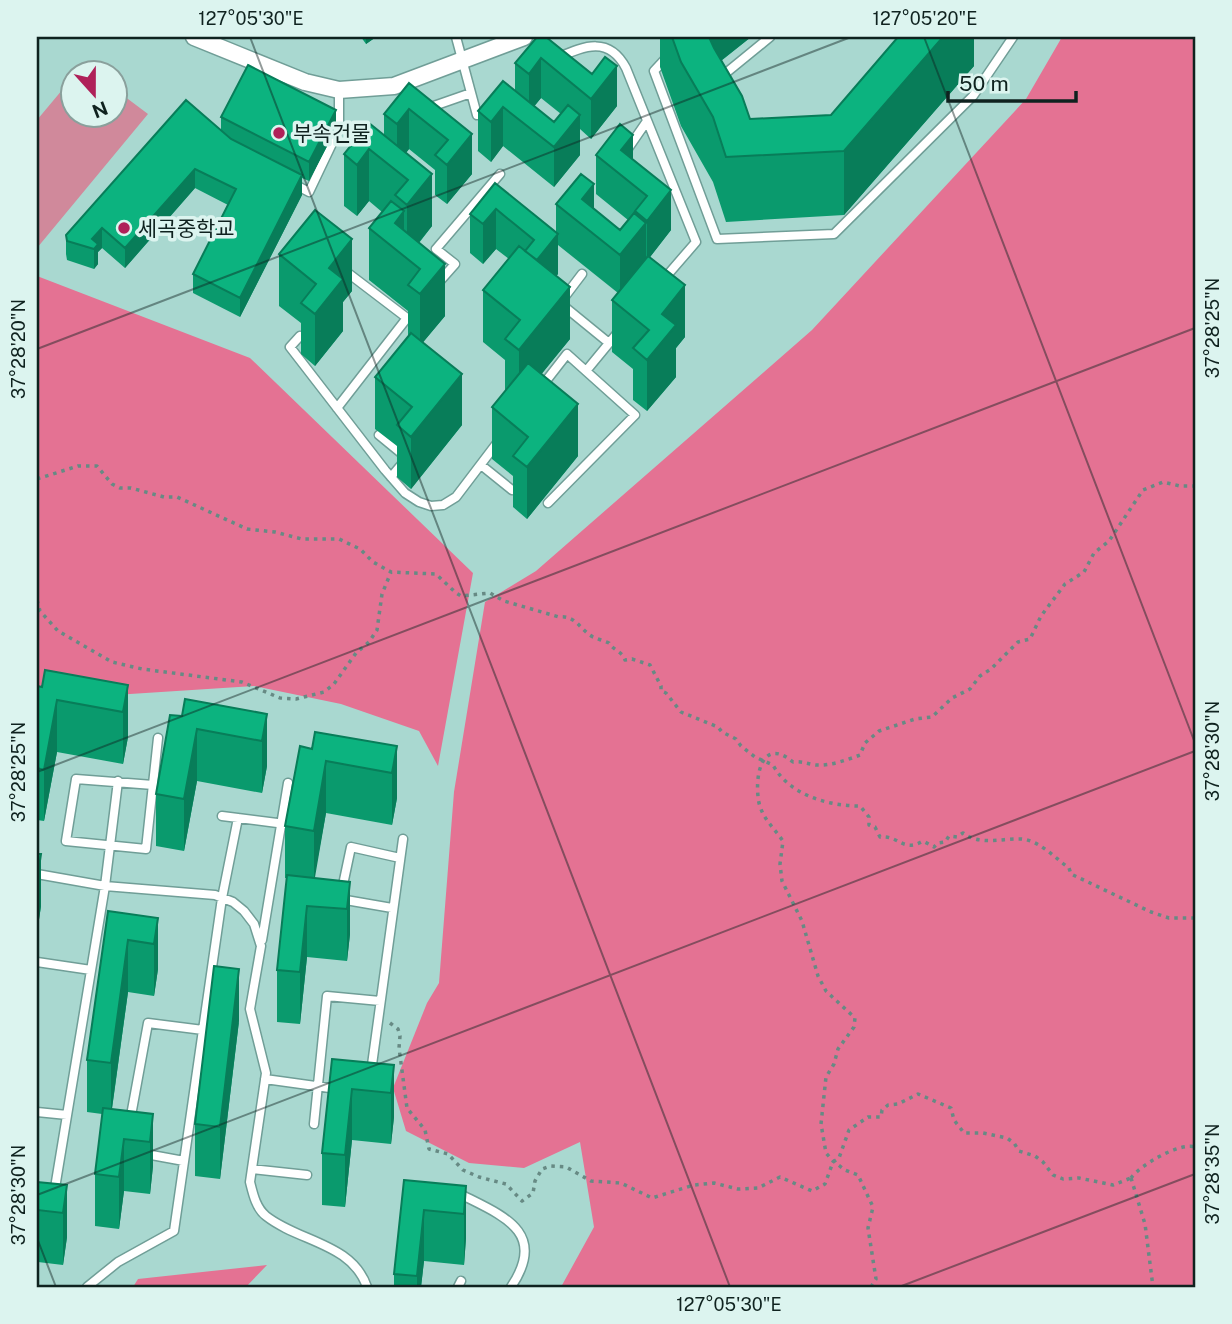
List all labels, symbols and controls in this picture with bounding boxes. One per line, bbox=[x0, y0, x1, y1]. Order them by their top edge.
text: 127°05'30"E bbox=[198, 8, 304, 29]
text: 127°05'20"E bbox=[873, 8, 977, 29]
north arrow bbox=[60, 60, 130, 130]
scale bar bbox=[948, 60, 1076, 104]
text: 50 m bbox=[959, 71, 1009, 96]
text: N bbox=[89, 97, 111, 123]
place label: 부속건물 bbox=[293, 121, 370, 146]
marker: 부속건물 bbox=[271, 125, 287, 141]
place label: 세곡중학교 bbox=[138, 216, 235, 241]
marker: 세곡중학교 bbox=[116, 220, 132, 236]
text: 37°28'25"N bbox=[1202, 278, 1223, 378]
text: 37°28'20"N bbox=[8, 299, 29, 399]
text: 37°28'30"N bbox=[1202, 701, 1223, 801]
text: 37°28'25"N bbox=[8, 722, 29, 822]
text: 37°28'35"N bbox=[1202, 1123, 1223, 1225]
text: 37°28'30"N bbox=[8, 1145, 29, 1245]
text: 127°05'30"E bbox=[676, 1294, 782, 1315]

